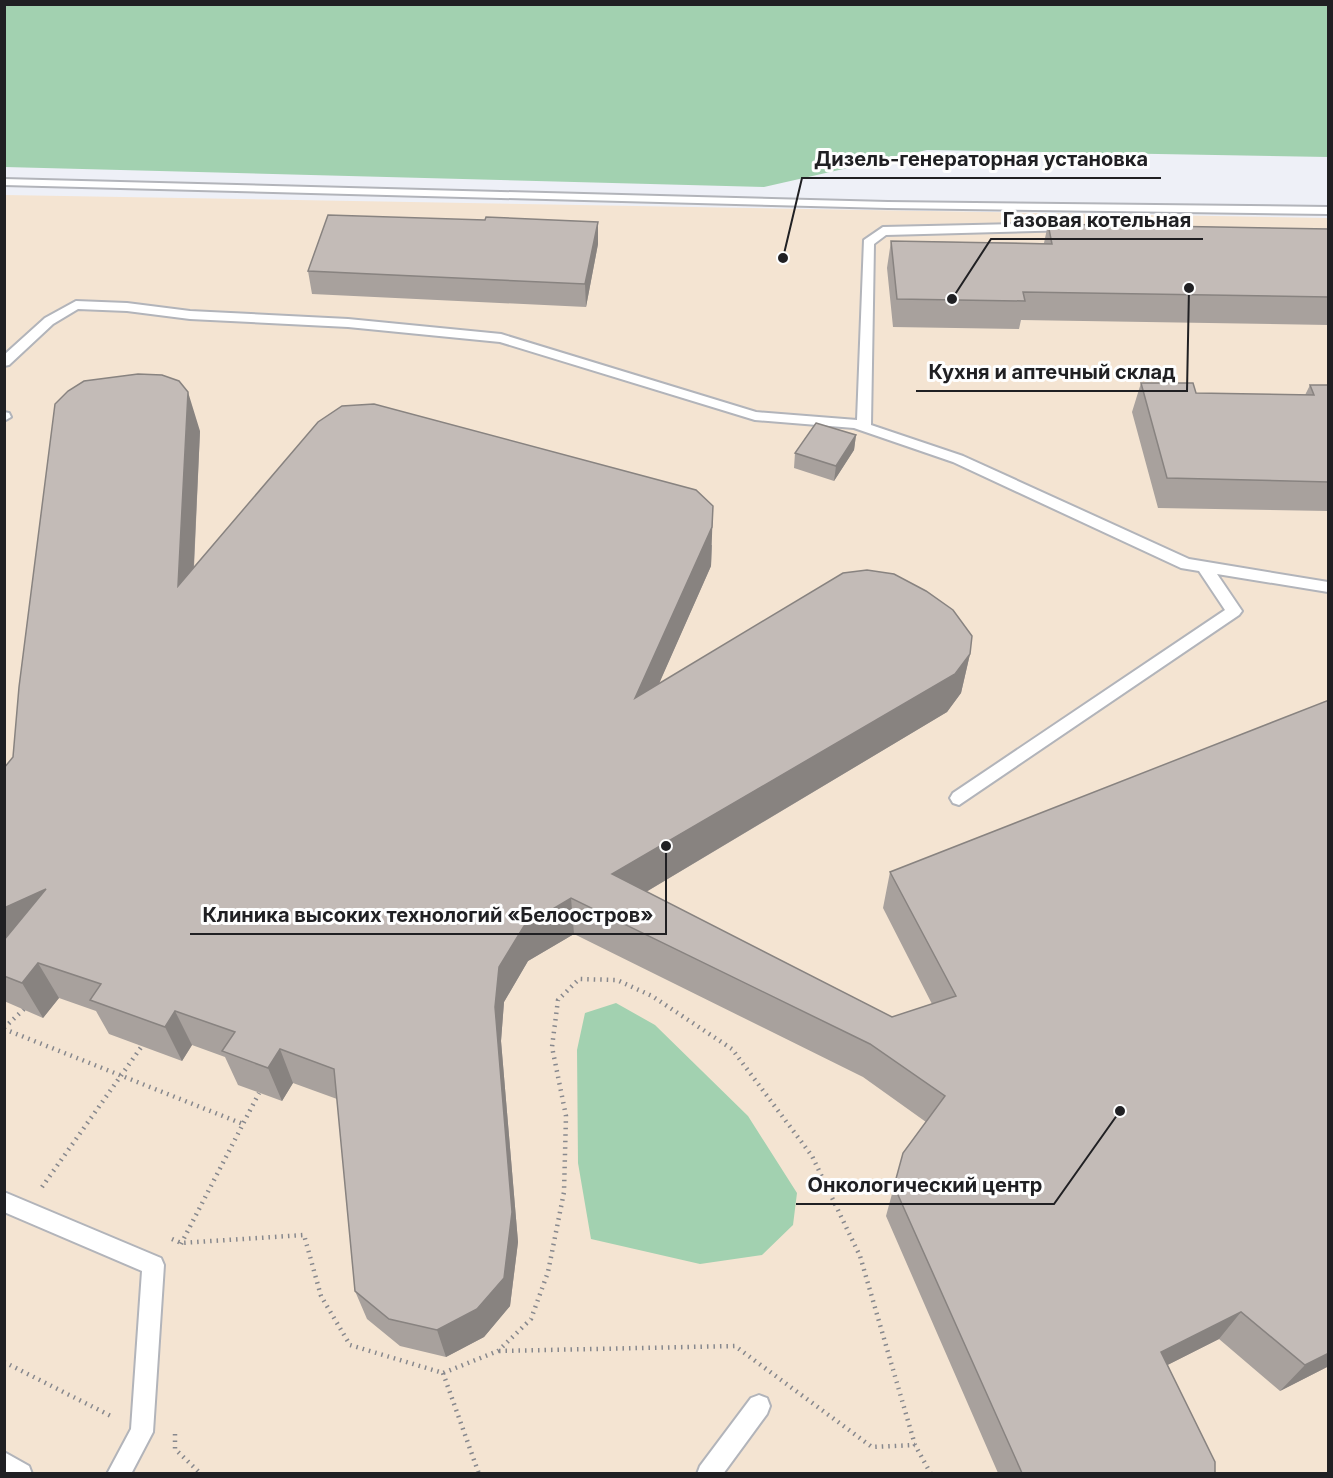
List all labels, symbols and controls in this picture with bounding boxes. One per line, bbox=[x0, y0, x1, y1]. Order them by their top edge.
callout: Дизель-генераторная установка bbox=[802, 140, 1161, 178]
text: Дизель-генераторная установка bbox=[814, 147, 1148, 171]
callout: Газовая котельная bbox=[991, 201, 1203, 239]
text: Газовая котельная bbox=[1003, 208, 1191, 232]
callout: Кухня и аптечный склад bbox=[916, 353, 1187, 391]
text: Кухня и аптечный склад bbox=[928, 360, 1176, 384]
callout: Клиника высоких технологий «Белоостров» bbox=[190, 896, 666, 934]
text: Клиника высоких технологий «Белоостров» bbox=[202, 903, 654, 927]
callout: Онкологический центр bbox=[796, 1166, 1054, 1204]
text: Онкологический центр bbox=[808, 1173, 1042, 1197]

